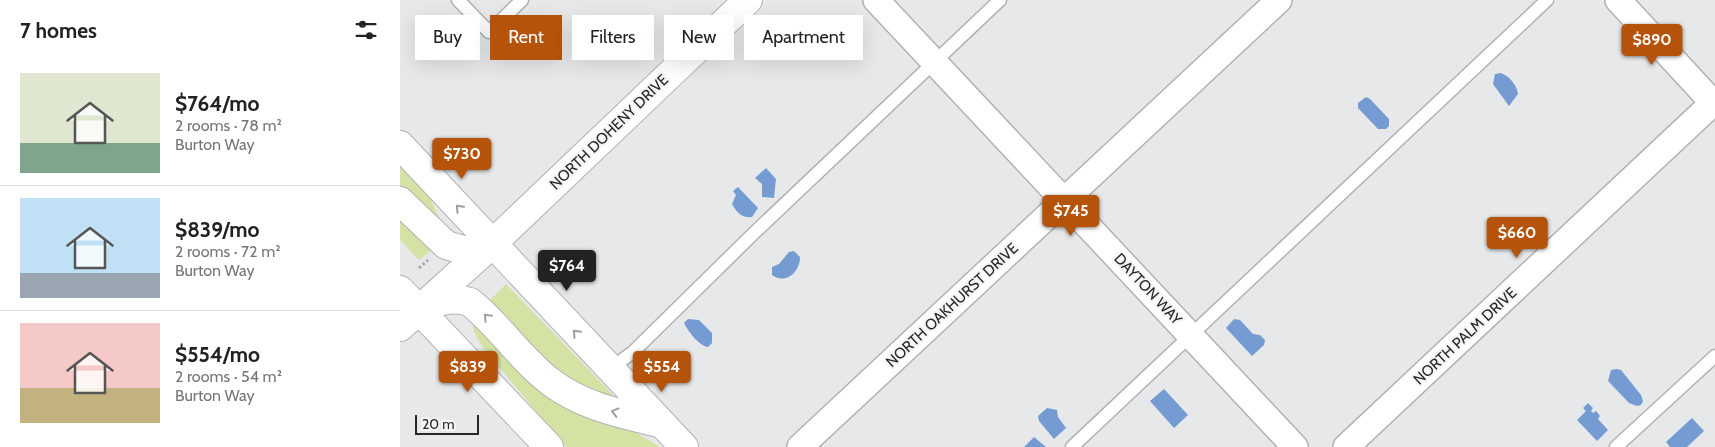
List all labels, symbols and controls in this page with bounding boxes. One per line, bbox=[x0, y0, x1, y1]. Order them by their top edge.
chip: Buy bbox=[415, 15, 480, 60]
chip: Rent bbox=[490, 15, 562, 60]
chip: Filters bbox=[572, 15, 654, 60]
chip: New bbox=[664, 15, 734, 60]
chip: Apartment bbox=[744, 15, 863, 60]
icon: filters bbox=[352, 16, 380, 44]
text: 7 homes bbox=[20, 18, 97, 43]
pin: $890 bbox=[1622, 23, 1682, 66]
text: $890 bbox=[1632, 30, 1672, 49]
street label: NORTH DOHENY DRIVE bbox=[546, 71, 672, 193]
text: $764/mo bbox=[175, 91, 259, 116]
icon: home bbox=[60, 93, 120, 153]
text: 2 rooms · 78 m² bbox=[175, 116, 282, 135]
text: Burton Way bbox=[175, 135, 255, 154]
pin: $730 bbox=[432, 138, 492, 180]
text: $730 bbox=[443, 144, 481, 163]
pin: $745 bbox=[1041, 194, 1101, 237]
text: $745 bbox=[1053, 201, 1089, 220]
one-way arrow bbox=[456, 205, 465, 214]
pin: $660 bbox=[1487, 216, 1547, 259]
text: $839/mo bbox=[175, 217, 260, 242]
icon: home bbox=[60, 218, 120, 278]
text: $660 bbox=[1498, 223, 1536, 242]
street label: NORTH OAKHURST DRIVE bbox=[882, 239, 1022, 371]
text: 2 rooms · 72 m² bbox=[175, 242, 280, 261]
pin: $764 bbox=[537, 250, 597, 292]
street label: DAYTON WAY bbox=[1110, 250, 1186, 329]
text: $764 bbox=[549, 256, 585, 275]
text: Burton Way bbox=[175, 261, 255, 280]
street label: NORTH PALM DRIVE bbox=[1410, 284, 1520, 388]
one-way arrow bbox=[484, 314, 493, 323]
one-way arrow bbox=[573, 330, 582, 339]
text: $554/mo bbox=[175, 342, 260, 367]
icon: home bbox=[60, 343, 120, 403]
pin: $839 bbox=[438, 350, 498, 393]
pin: $554 bbox=[632, 350, 692, 393]
text: $839 bbox=[450, 357, 486, 376]
text: $554 bbox=[644, 357, 680, 376]
text: 2 rooms · 54 m² bbox=[175, 367, 282, 386]
text: Burton Way bbox=[175, 386, 255, 405]
one-way arrow bbox=[611, 407, 620, 418]
scale bar bbox=[415, 412, 479, 435]
text: 20 m bbox=[422, 415, 455, 433]

